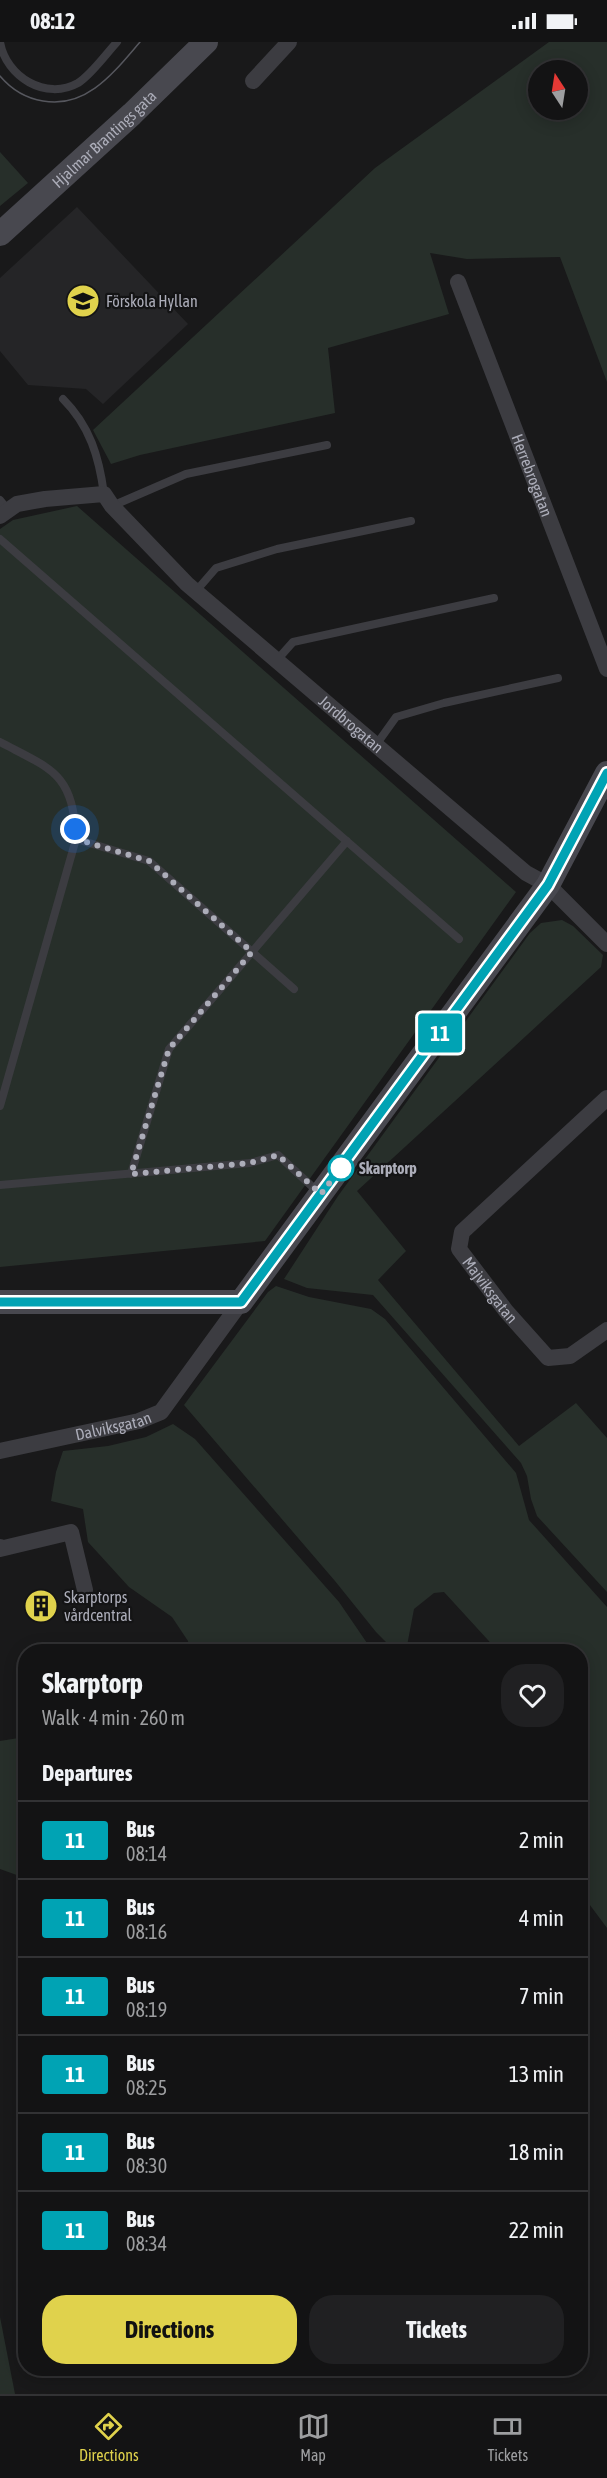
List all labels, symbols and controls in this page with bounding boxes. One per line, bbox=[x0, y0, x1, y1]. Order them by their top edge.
text: 08:12 bbox=[30, 8, 75, 34]
north arrow bbox=[528, 60, 588, 120]
map controls bbox=[528, 60, 588, 120]
street label: Hjalmar Brantings gata bbox=[48, 87, 160, 191]
school or university icon: Förskola Hyllan bbox=[65, 283, 101, 319]
place label: Förskola Hyllan bbox=[106, 292, 198, 311]
street label: Herrebrogatan bbox=[508, 431, 556, 519]
street label: Jordbrogatan bbox=[316, 692, 387, 756]
your location bbox=[60, 814, 90, 844]
line badge: 11 bbox=[413, 1014, 467, 1052]
text: 11 bbox=[430, 1021, 450, 1045]
marker: Skarptorp bbox=[328, 1155, 354, 1181]
place label: Skarptorp bbox=[359, 1159, 417, 1177]
street label: Majviksgatan bbox=[459, 1253, 521, 1327]
street label: Dalviksgatan bbox=[74, 1408, 154, 1443]
building icon: Skarptorps vårdcentral bbox=[23, 1588, 59, 1624]
place label: Skarptorps vårdcentral bbox=[64, 1588, 133, 1624]
button: heart bbox=[501, 1664, 564, 1727]
text: Skarptorp bbox=[42, 1667, 143, 1699]
text: Walk · 4 min · 260 m bbox=[42, 1706, 185, 1729]
text: Departures bbox=[42, 1760, 132, 1786]
text: Bus bbox=[126, 1816, 155, 1842]
text: 2 min bbox=[519, 1827, 564, 1853]
text: 11 bbox=[65, 1828, 85, 1852]
text: 08:14 bbox=[126, 1842, 167, 1865]
text: Bus bbox=[126, 1894, 155, 1920]
text: 4 min bbox=[519, 1905, 564, 1931]
text: 11 bbox=[65, 1906, 85, 1930]
text: 08:16 bbox=[126, 1920, 167, 1943]
text: Bus bbox=[126, 1972, 155, 1998]
text: 7 min bbox=[519, 1983, 564, 2009]
text: 11 bbox=[65, 1984, 85, 2008]
text: 08:19 bbox=[126, 1998, 167, 2021]
text: Bus bbox=[126, 2050, 155, 2076]
text: 13 min bbox=[509, 2061, 564, 2087]
text: 11 bbox=[65, 2062, 85, 2086]
text: 08:25 bbox=[126, 2076, 167, 2099]
text: Bus bbox=[126, 2128, 155, 2154]
text: 18 min bbox=[509, 2139, 564, 2165]
text: 11 bbox=[65, 2140, 85, 2164]
text: 08:30 bbox=[126, 2154, 167, 2177]
text: Bus bbox=[126, 2206, 155, 2232]
text: 22 min bbox=[509, 2217, 564, 2243]
text: 11 bbox=[65, 2218, 85, 2242]
text: 08:34 bbox=[126, 2232, 167, 2255]
button: Directions bbox=[42, 2295, 297, 2364]
button: Tickets bbox=[309, 2295, 564, 2364]
tab: Directions bbox=[79, 2410, 139, 2464]
tab: Map bbox=[297, 2410, 330, 2464]
tab: Tickets bbox=[487, 2410, 528, 2464]

